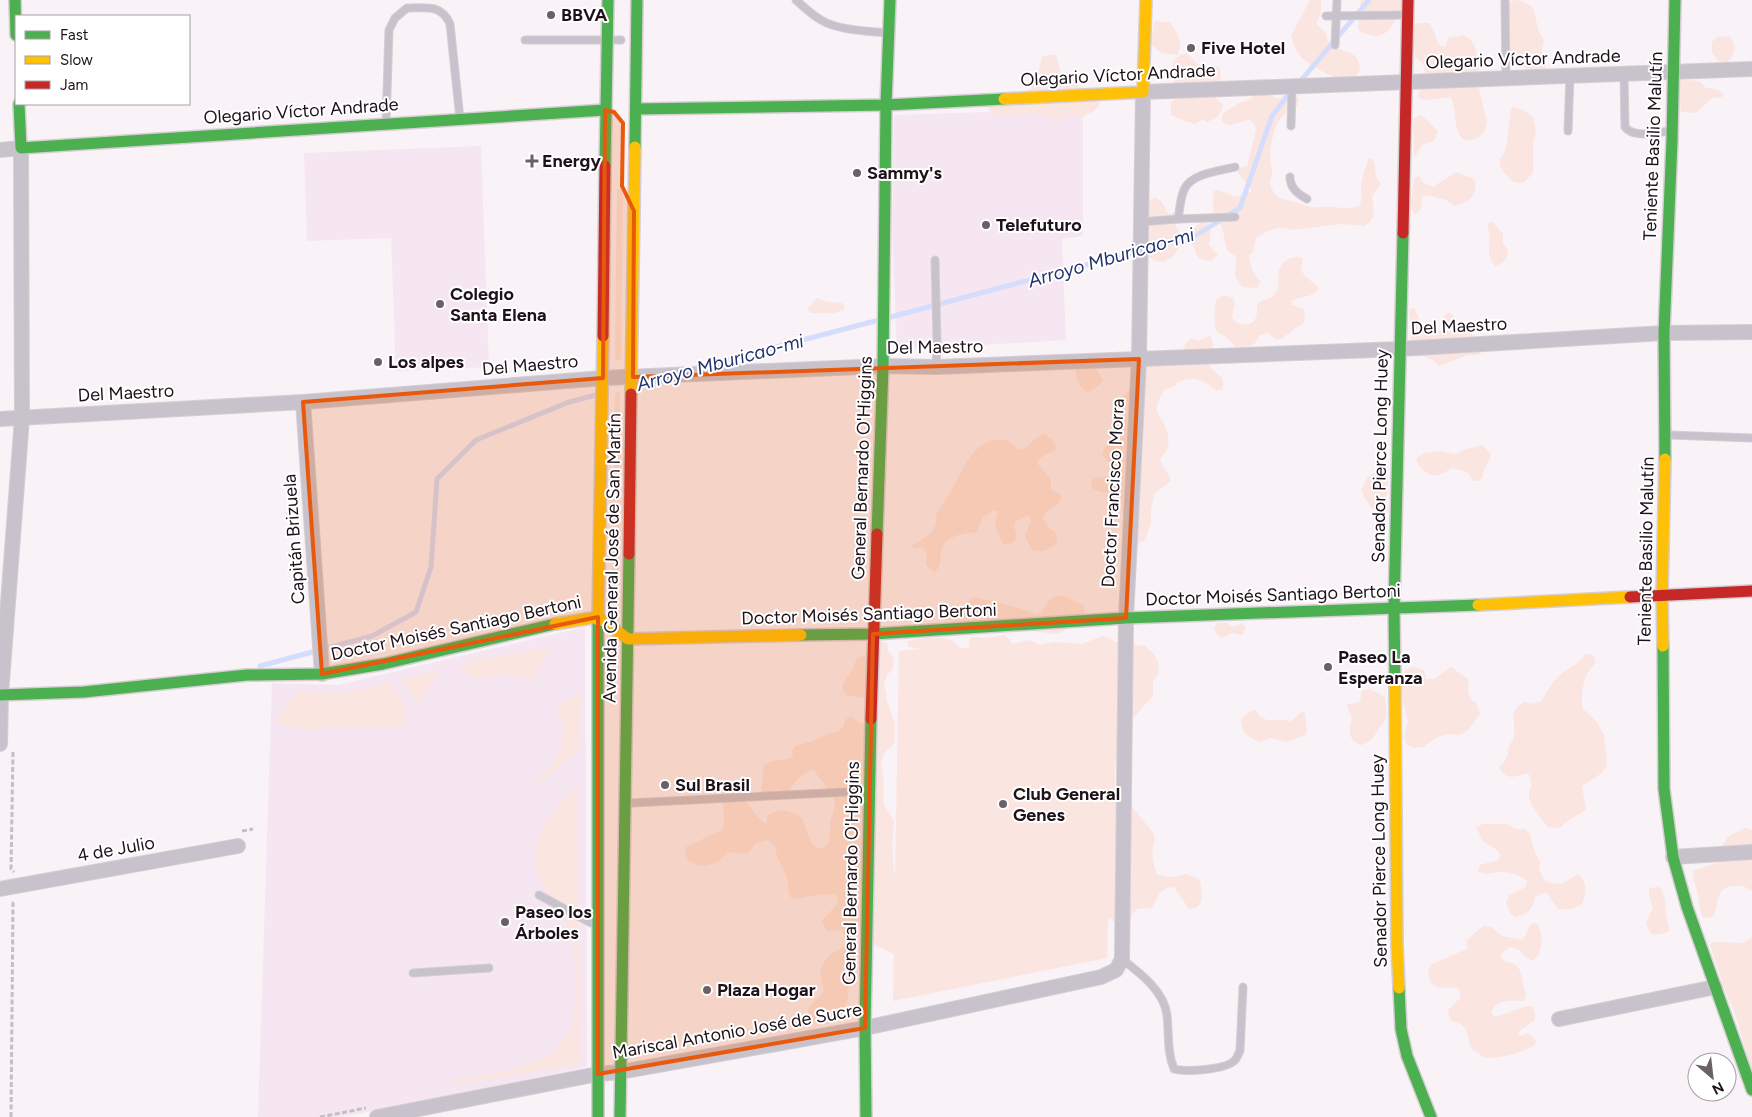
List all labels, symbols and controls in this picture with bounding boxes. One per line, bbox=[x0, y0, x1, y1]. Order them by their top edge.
place label: BBVA bbox=[561, 4, 608, 26]
marker: BBVA bbox=[545, 9, 557, 21]
legend bbox=[15, 15, 190, 105]
text: Fast bbox=[60, 26, 89, 44]
place label: Five Hotel bbox=[1201, 37, 1285, 59]
marker: Five Hotel bbox=[1185, 42, 1197, 54]
street label: Olegario Víctor Andrade bbox=[1425, 45, 1621, 73]
text: Slow bbox=[60, 51, 93, 69]
street label: Teniente Basilio Malutín bbox=[1639, 51, 1667, 241]
street label: Olegario Víctor Andrade bbox=[1020, 59, 1216, 91]
text: Jam bbox=[60, 76, 88, 94]
street label: Olegario Víctor Andrade bbox=[203, 93, 399, 129]
place label: Energy bbox=[542, 150, 601, 172]
marker: Energy bbox=[526, 155, 538, 167]
place label: Sammy's bbox=[867, 162, 942, 184]
marker: Sammy's bbox=[851, 167, 863, 179]
place label: Telefuturo bbox=[996, 214, 1082, 236]
marker: Telefuturo bbox=[980, 219, 992, 231]
water label: Arroyo Mburicao-mi bbox=[1024, 223, 1197, 293]
place label: Colegio Santa Elena bbox=[450, 283, 547, 326]
marker: Colegio Santa Elena bbox=[434, 298, 446, 310]
street label: Del Maestro bbox=[1410, 312, 1508, 340]
water label: Arroyo Mburicao-mi bbox=[633, 329, 807, 396]
street label: Del Maestro bbox=[887, 335, 983, 359]
street label: Senador Pierce Long Huey bbox=[1367, 348, 1393, 563]
street label: Del Maestro bbox=[481, 350, 579, 380]
place label: Los alpes bbox=[388, 351, 465, 373]
marker: Los alpes bbox=[372, 356, 384, 368]
street label: General Bernardo O'Higgins bbox=[847, 356, 877, 580]
street label: Del Maestro bbox=[77, 379, 175, 407]
street label: Doctor Francisco Morra bbox=[1097, 398, 1129, 588]
street label: Avenida General José de San Martín bbox=[598, 413, 626, 703]
street label: Teniente Basilio Malutín bbox=[1633, 456, 1659, 646]
street label: Capitán Brizuela bbox=[278, 473, 310, 605]
street label: Doctor Moisés Santiago Bertoni bbox=[1145, 580, 1401, 610]
street label: Doctor Moisés Santiago Bertoni bbox=[329, 591, 583, 665]
street label: Doctor Moisés Santiago Bertoni bbox=[741, 599, 997, 629]
place label: Paseo La Esperanza bbox=[1338, 646, 1423, 689]
marker: Paseo La Esperanza bbox=[1322, 661, 1334, 673]
street label: Senador Pierce Long Huey bbox=[1366, 753, 1392, 968]
street label: General Bernardo O'Higgins bbox=[838, 761, 864, 985]
place label: Sul Brasil bbox=[675, 774, 750, 796]
marker: Sul Brasil bbox=[659, 779, 671, 791]
place label: Club General Genes bbox=[1013, 783, 1120, 826]
marker: Club General Genes bbox=[997, 798, 1009, 810]
street label: 4 de Julio bbox=[76, 831, 156, 867]
place label: Paseo los Árboles bbox=[515, 901, 592, 944]
marker: Paseo los Árboles bbox=[499, 916, 511, 928]
place label: Plaza Hogar bbox=[717, 979, 816, 1001]
marker: Plaza Hogar bbox=[701, 984, 713, 996]
street label: Mariscal Antonio José de Sucre bbox=[611, 998, 864, 1064]
north arrow bbox=[1687, 1052, 1737, 1102]
text: N bbox=[1709, 1078, 1727, 1098]

